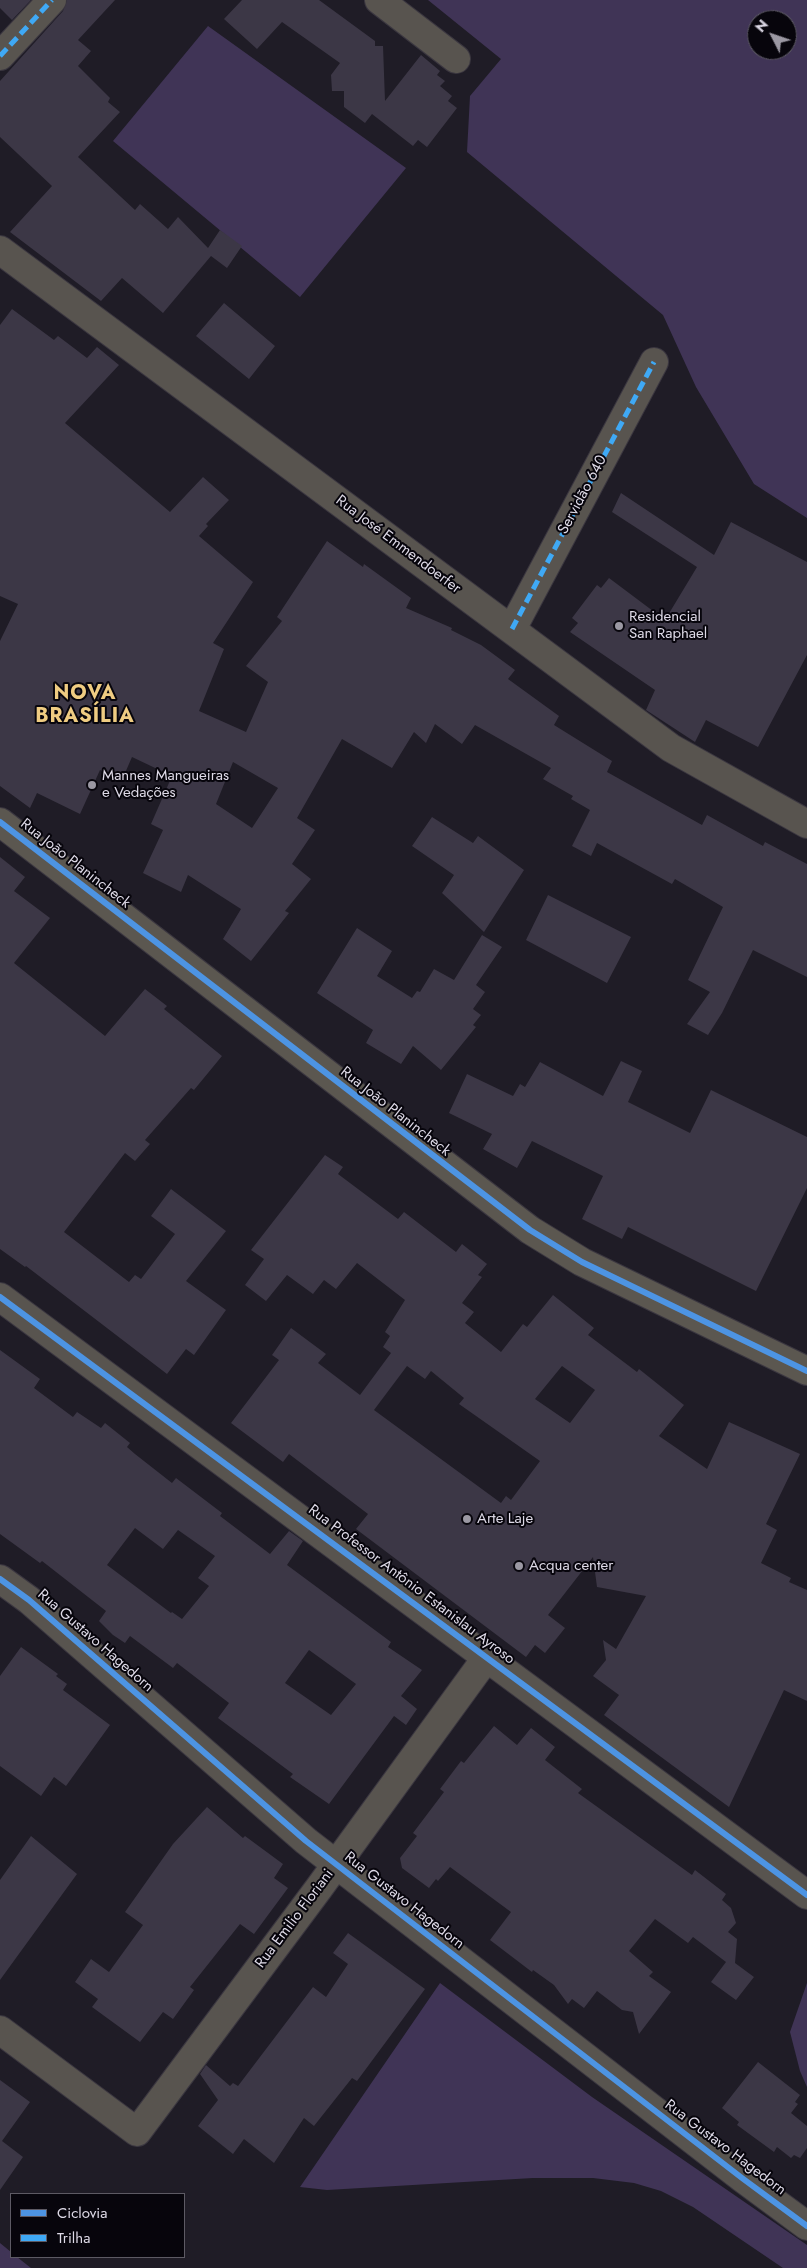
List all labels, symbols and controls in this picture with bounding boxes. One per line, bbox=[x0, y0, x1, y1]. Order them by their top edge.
north arrow bbox=[747, 10, 797, 60]
text: N bbox=[750, 15, 773, 37]
street label: Servidão 640 bbox=[555, 452, 611, 538]
street label: Rua José Emmendoerfer bbox=[332, 492, 464, 598]
place label: Residencial San Raphael bbox=[629, 608, 707, 643]
marker: Residencial San Raphael bbox=[613, 620, 625, 632]
district label: NOVA BRASÍLIA bbox=[34, 682, 136, 729]
place label: Mannes Mangueiras e Vedações bbox=[102, 767, 229, 802]
marker: Mannes Mangueiras e Vedações bbox=[86, 779, 98, 791]
street label: Rua João Planincheck bbox=[16, 815, 134, 913]
street label: Rua João Planincheck bbox=[336, 1063, 454, 1161]
street label: Rua Professor Antônio Estanislau Ayroso bbox=[304, 1501, 518, 1669]
place label: Arte Laje bbox=[477, 1510, 533, 1528]
marker: Arte Laje bbox=[461, 1513, 473, 1525]
place label: Acqua center bbox=[529, 1557, 613, 1575]
marker: Acqua center bbox=[513, 1560, 525, 1572]
street label: Rua Gustavo Hagedorn bbox=[34, 1586, 156, 1696]
street label: Rua Gustavo Hagedorn bbox=[340, 1849, 468, 1953]
street label: Rua Emilio Floriani bbox=[252, 1866, 338, 1972]
street label: Rua Gustavo Hagedorn bbox=[661, 2096, 789, 2200]
legend bbox=[10, 2193, 185, 2258]
text: Ciclovia bbox=[57, 2202, 107, 2224]
text: Trilha bbox=[57, 2227, 90, 2249]

